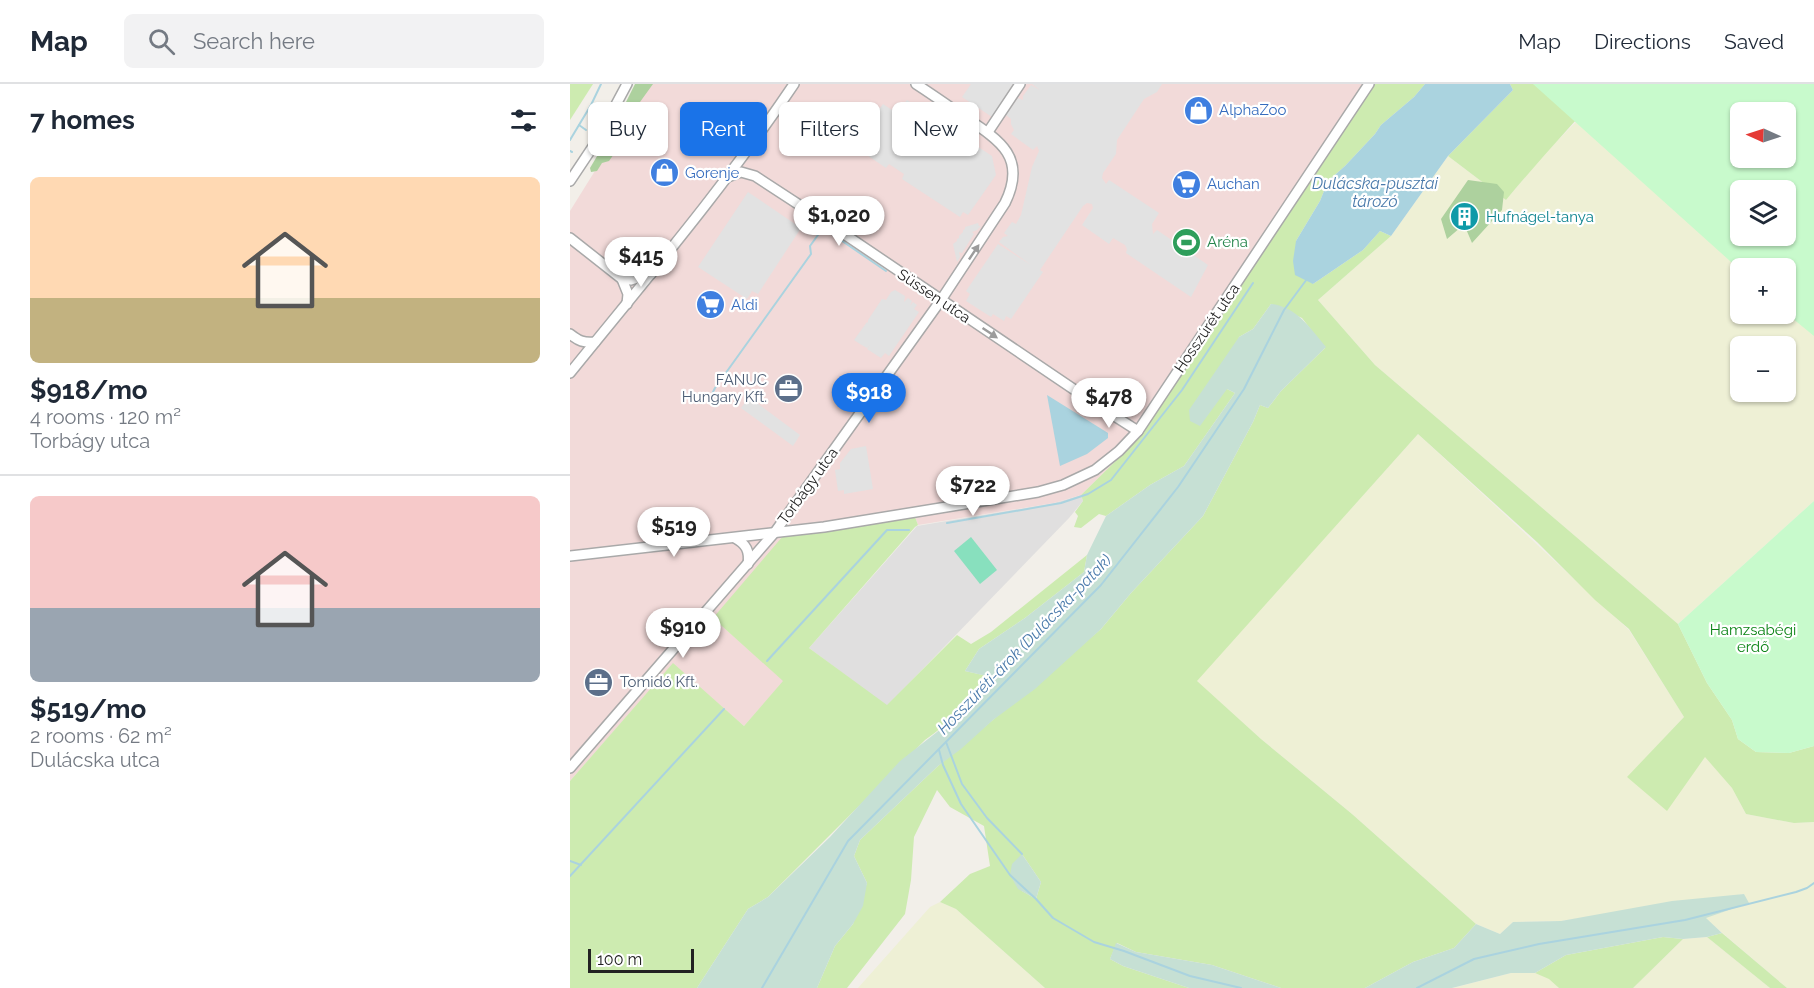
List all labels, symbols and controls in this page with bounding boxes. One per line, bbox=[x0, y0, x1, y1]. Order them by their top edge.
search box bbox=[124, 14, 544, 68]
text: Map bbox=[30, 25, 88, 58]
icon: search bbox=[145, 25, 178, 58]
text: Search here bbox=[193, 28, 315, 54]
text: Map bbox=[1518, 29, 1561, 54]
text: Directions bbox=[1594, 29, 1691, 54]
text: Saved bbox=[1724, 29, 1784, 54]
shop icon: AlphaZoo bbox=[1182, 94, 1214, 126]
place label: AlphaZoo bbox=[1219, 101, 1287, 119]
chip: Buy bbox=[588, 102, 668, 156]
chip: Rent bbox=[680, 102, 767, 156]
chip: Filters bbox=[779, 102, 880, 156]
chip: New bbox=[892, 102, 979, 156]
north arrow bbox=[1730, 102, 1796, 168]
map controls bbox=[1730, 102, 1796, 402]
icon: filters bbox=[507, 104, 540, 137]
text: 7 homes bbox=[30, 105, 135, 135]
shop icon: Gorenje bbox=[648, 157, 680, 189]
place label: Gorenje bbox=[685, 164, 740, 182]
supermarket icon: Auchan bbox=[1170, 168, 1202, 200]
water label: Dulácska-pusztai tározó bbox=[1312, 174, 1439, 211]
place label: Auchan bbox=[1207, 175, 1260, 193]
button: layers bbox=[1730, 180, 1796, 246]
pin: $1,020 bbox=[790, 196, 888, 247]
building icon: Hufnágel-tanya bbox=[1449, 201, 1481, 233]
text: $1,020 bbox=[807, 203, 871, 227]
place label: Hufnágel-tanya bbox=[1486, 208, 1594, 226]
icon: home bbox=[231, 216, 339, 324]
sports icon: Aréna bbox=[1170, 226, 1202, 258]
place label: Aréna bbox=[1207, 233, 1248, 251]
pin: $415 bbox=[605, 237, 677, 288]
one-way arrow bbox=[968, 243, 979, 260]
text: $415 bbox=[618, 244, 664, 268]
button: + bbox=[1730, 258, 1796, 324]
street label: Süssen utca bbox=[894, 265, 974, 327]
street label: Hosszúrét utca bbox=[1171, 280, 1243, 376]
supermarket icon: Aldi bbox=[694, 289, 726, 321]
place label: Aldi bbox=[731, 296, 758, 314]
one-way arrow bbox=[981, 327, 998, 338]
button: − bbox=[1730, 336, 1796, 402]
place label: FANUC Hungary Kft. bbox=[682, 371, 767, 406]
office icon: FANUC Hungary Kft. bbox=[772, 373, 804, 405]
pin: $918 bbox=[833, 373, 905, 424]
text: $918/mo bbox=[30, 375, 148, 405]
pin: $478 bbox=[1073, 378, 1145, 429]
text: $918 bbox=[846, 380, 892, 404]
text: $478 bbox=[1085, 385, 1133, 409]
text: 4 rooms · 120 m² bbox=[30, 405, 181, 429]
text: Torbágy utca bbox=[30, 429, 150, 453]
street label: Torbágy utca bbox=[774, 444, 842, 528]
pin: $722 bbox=[937, 466, 1009, 517]
text: $722 bbox=[950, 473, 996, 497]
pin: $519 bbox=[638, 507, 710, 558]
text: $519 bbox=[651, 514, 697, 538]
icon: home bbox=[231, 535, 339, 643]
water label: Hosszúréti-árok (Dulácska-patak) bbox=[933, 551, 1115, 738]
pin: $910 bbox=[647, 608, 719, 659]
text: $910 bbox=[660, 615, 706, 639]
park label: Hamzsabégi erdő bbox=[1710, 621, 1796, 656]
office icon: Tomidó Kft. bbox=[583, 666, 615, 698]
place label: Tomidó Kft. bbox=[620, 673, 698, 691]
text: $519/mo bbox=[30, 694, 146, 724]
text: 2 rooms · 62 m² bbox=[30, 724, 172, 748]
text: Dulácska utca bbox=[30, 748, 160, 772]
scale bar bbox=[588, 946, 694, 974]
text: 100 m bbox=[597, 950, 642, 969]

